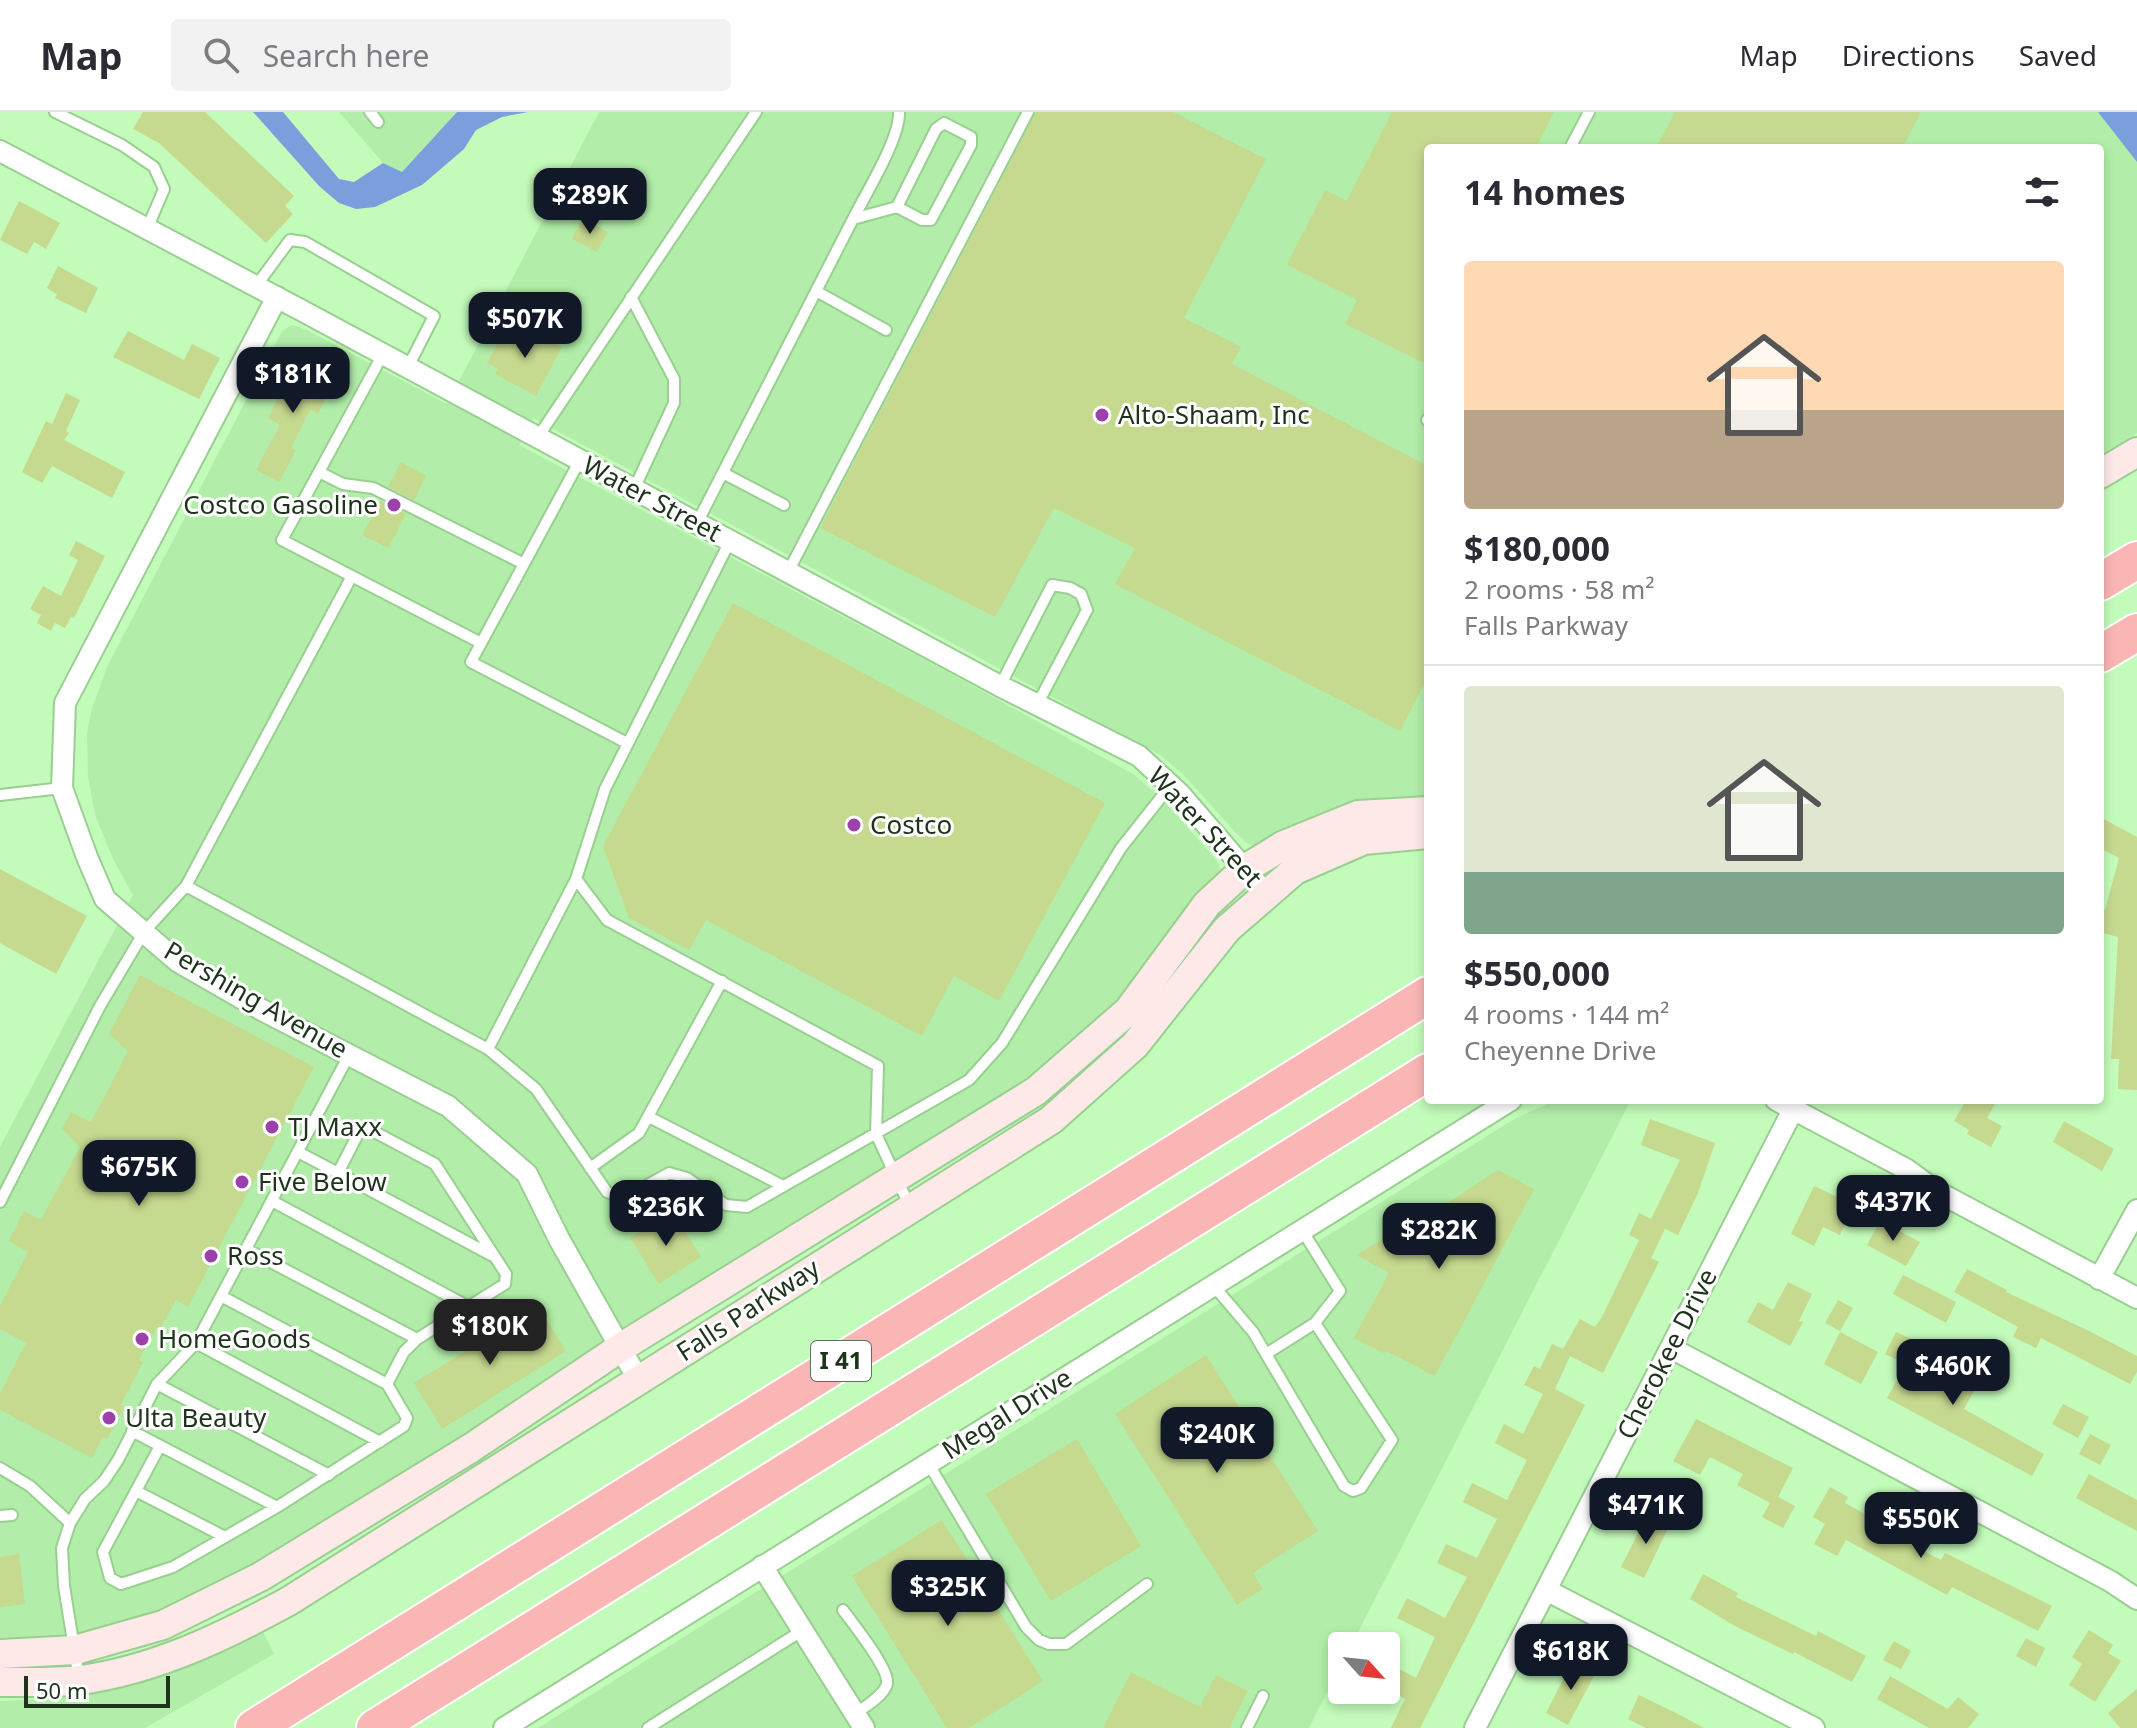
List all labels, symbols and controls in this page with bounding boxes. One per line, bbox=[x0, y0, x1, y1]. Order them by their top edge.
search box bbox=[171, 19, 731, 91]
text: Map bbox=[40, 29, 123, 81]
icon: search bbox=[199, 33, 243, 77]
text: Search here bbox=[263, 35, 430, 76]
text: Map bbox=[1739, 36, 1798, 74]
text: Directions bbox=[1842, 36, 1975, 74]
text: Saved bbox=[2019, 36, 2097, 74]
pin: $289K bbox=[534, 168, 646, 236]
text: 14 homes bbox=[1464, 169, 1626, 215]
icon: filters bbox=[2020, 170, 2064, 214]
text: $289K bbox=[552, 176, 628, 212]
pin: $507K bbox=[469, 292, 581, 360]
text: $507K bbox=[487, 300, 563, 336]
icon: home bbox=[1692, 313, 1836, 457]
pin: $181K bbox=[237, 347, 349, 415]
text: $181K bbox=[255, 355, 331, 391]
place label: Alto-Shaam, Inc bbox=[1118, 396, 1310, 432]
marker: Alto-Shaam, Inc bbox=[1093, 406, 1111, 424]
street label: Water Street bbox=[577, 446, 728, 550]
place label: Costco Gasoline bbox=[183, 486, 378, 522]
marker: Costco Gasoline bbox=[385, 496, 403, 514]
text: $180,000 bbox=[1464, 525, 1610, 571]
text: 2 rooms · 58 m² bbox=[1464, 571, 1654, 607]
text: Falls Parkway bbox=[1464, 607, 1628, 643]
icon: home bbox=[1692, 738, 1836, 882]
street label: Water Street bbox=[1141, 758, 1271, 894]
place label: Costco bbox=[870, 806, 952, 842]
marker: Costco bbox=[845, 816, 863, 834]
street label: Pershing Avenue bbox=[158, 932, 355, 1066]
text: $550,000 bbox=[1464, 950, 1610, 996]
text: 4 rooms · 144 m² bbox=[1464, 996, 1669, 1032]
text: Cheyenne Drive bbox=[1464, 1032, 1656, 1068]
place label: TJ Maxx bbox=[288, 1108, 382, 1144]
marker: TJ Maxx bbox=[263, 1118, 281, 1136]
pin: $675K bbox=[83, 1140, 195, 1208]
text: $675K bbox=[101, 1148, 177, 1184]
place label: Five Below bbox=[258, 1163, 387, 1199]
marker: Five Below bbox=[233, 1173, 251, 1191]
pin: $437K bbox=[1837, 1175, 1949, 1243]
pin: $236K bbox=[610, 1180, 722, 1248]
text: $437K bbox=[1855, 1183, 1931, 1219]
text: $236K bbox=[628, 1188, 704, 1224]
pin: $282K bbox=[1383, 1203, 1495, 1271]
text: $282K bbox=[1401, 1211, 1477, 1247]
place label: Ross bbox=[227, 1237, 284, 1273]
marker: Ross bbox=[202, 1247, 220, 1265]
street label: Falls Parkway bbox=[669, 1249, 827, 1369]
street label: Cherokee Drive bbox=[1608, 1262, 1725, 1445]
pin: $180K bbox=[434, 1299, 546, 1367]
text: $180K bbox=[452, 1307, 528, 1343]
place label: HomeGoods bbox=[158, 1320, 311, 1356]
marker: HomeGoods bbox=[133, 1330, 151, 1348]
pin: $460K bbox=[1897, 1339, 2009, 1407]
road number: I 41 bbox=[811, 1341, 871, 1381]
text: $460K bbox=[1915, 1347, 1991, 1383]
street label: Megal Drive bbox=[935, 1359, 1078, 1467]
place label: Ulta Beauty bbox=[125, 1399, 267, 1435]
pin: $240K bbox=[1161, 1407, 1273, 1475]
marker: Ulta Beauty bbox=[100, 1409, 118, 1427]
text: $240K bbox=[1179, 1415, 1255, 1451]
pin: $471K bbox=[1590, 1478, 1702, 1546]
text: $471K bbox=[1608, 1486, 1684, 1522]
pin: $550K bbox=[1865, 1492, 1977, 1560]
text: $550K bbox=[1883, 1500, 1959, 1536]
pin: $325K bbox=[892, 1560, 1004, 1628]
text: $325K bbox=[910, 1568, 986, 1604]
pin: $618K bbox=[1515, 1624, 1627, 1692]
north arrow bbox=[1328, 1632, 1400, 1704]
map controls bbox=[1328, 1632, 1400, 1704]
text: $618K bbox=[1533, 1632, 1609, 1668]
scale bar bbox=[24, 1672, 170, 1708]
text: 50 m bbox=[36, 1675, 87, 1705]

